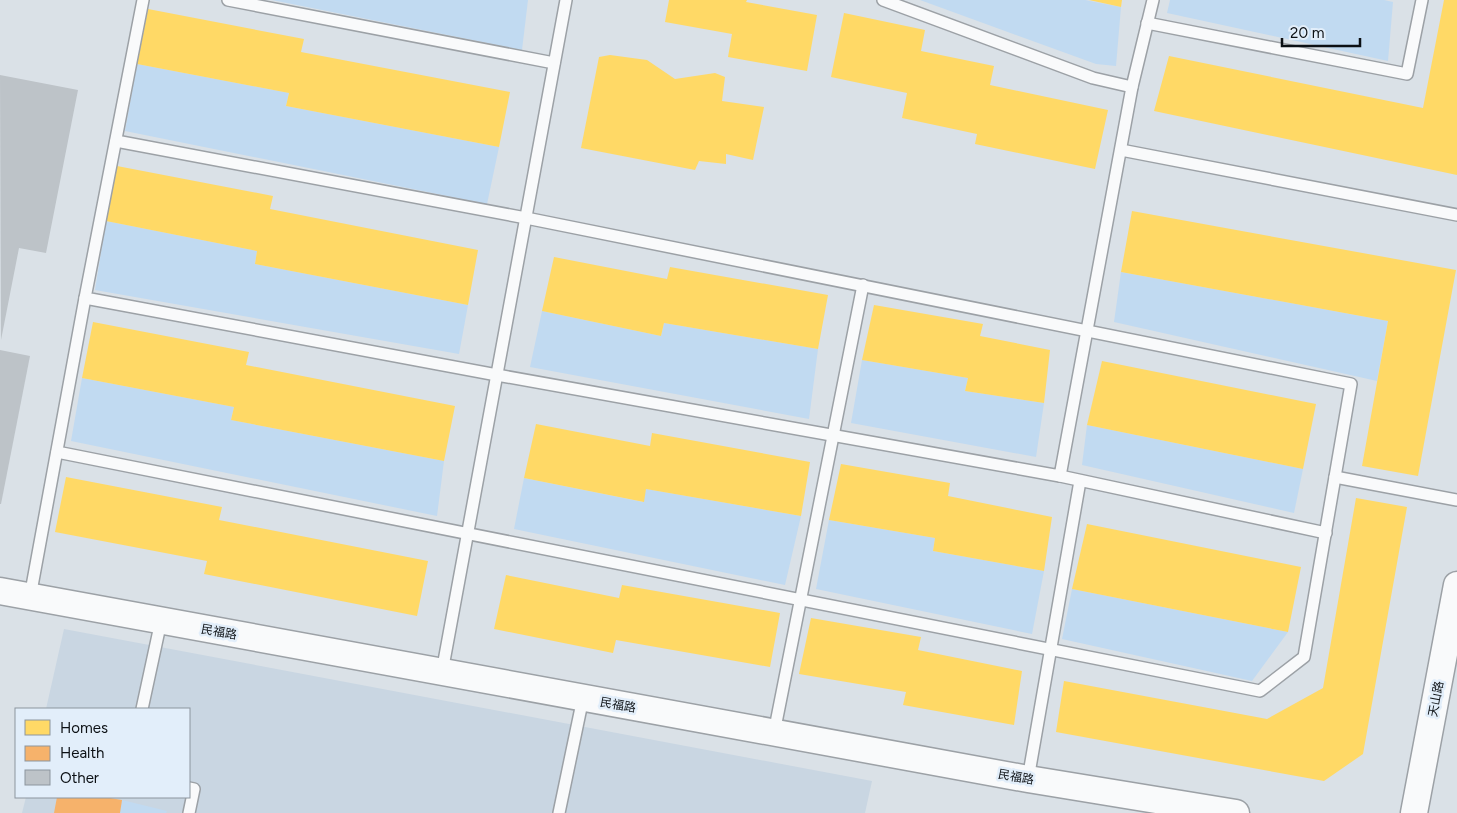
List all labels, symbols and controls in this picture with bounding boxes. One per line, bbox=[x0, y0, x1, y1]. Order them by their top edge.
scale bar bbox=[1282, 15, 1360, 47]
text: 20 m bbox=[1290, 24, 1324, 42]
street label: 民福路 bbox=[200, 622, 238, 642]
street label: 天山路 bbox=[1426, 680, 1446, 718]
street label: 民福路 bbox=[599, 695, 637, 715]
legend bbox=[15, 708, 190, 798]
text: Homes bbox=[60, 719, 108, 737]
text: Health bbox=[60, 744, 104, 762]
street label: 民福路 bbox=[997, 767, 1035, 787]
text: Other bbox=[60, 769, 99, 787]

